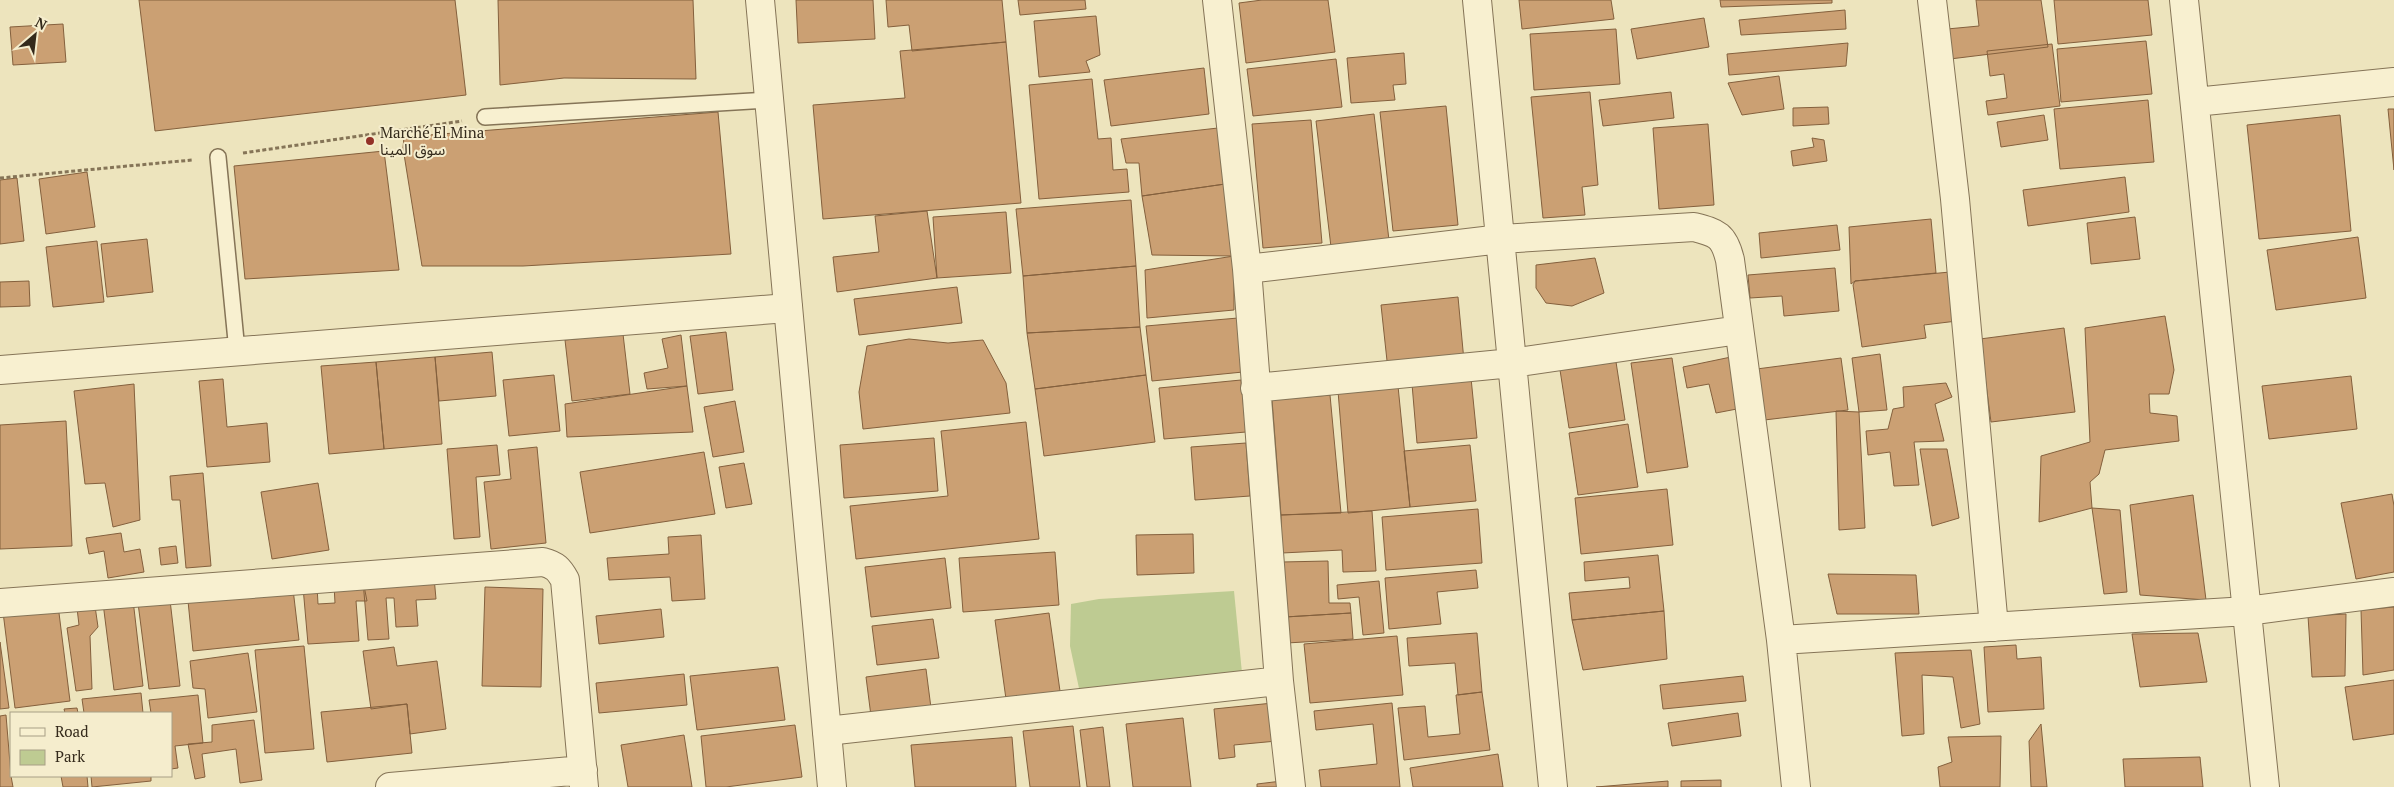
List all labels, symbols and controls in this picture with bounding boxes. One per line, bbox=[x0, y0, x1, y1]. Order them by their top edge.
north arrow bbox=[10, 10, 60, 60]
text: N bbox=[32, 12, 51, 34]
place label: Marché El Mina سوق المينا bbox=[380, 122, 485, 159]
marker: Marché El Mina سوق المينا bbox=[364, 135, 376, 147]
legend bbox=[10, 712, 172, 777]
text: Road bbox=[55, 721, 88, 741]
text: Park bbox=[55, 746, 85, 766]

